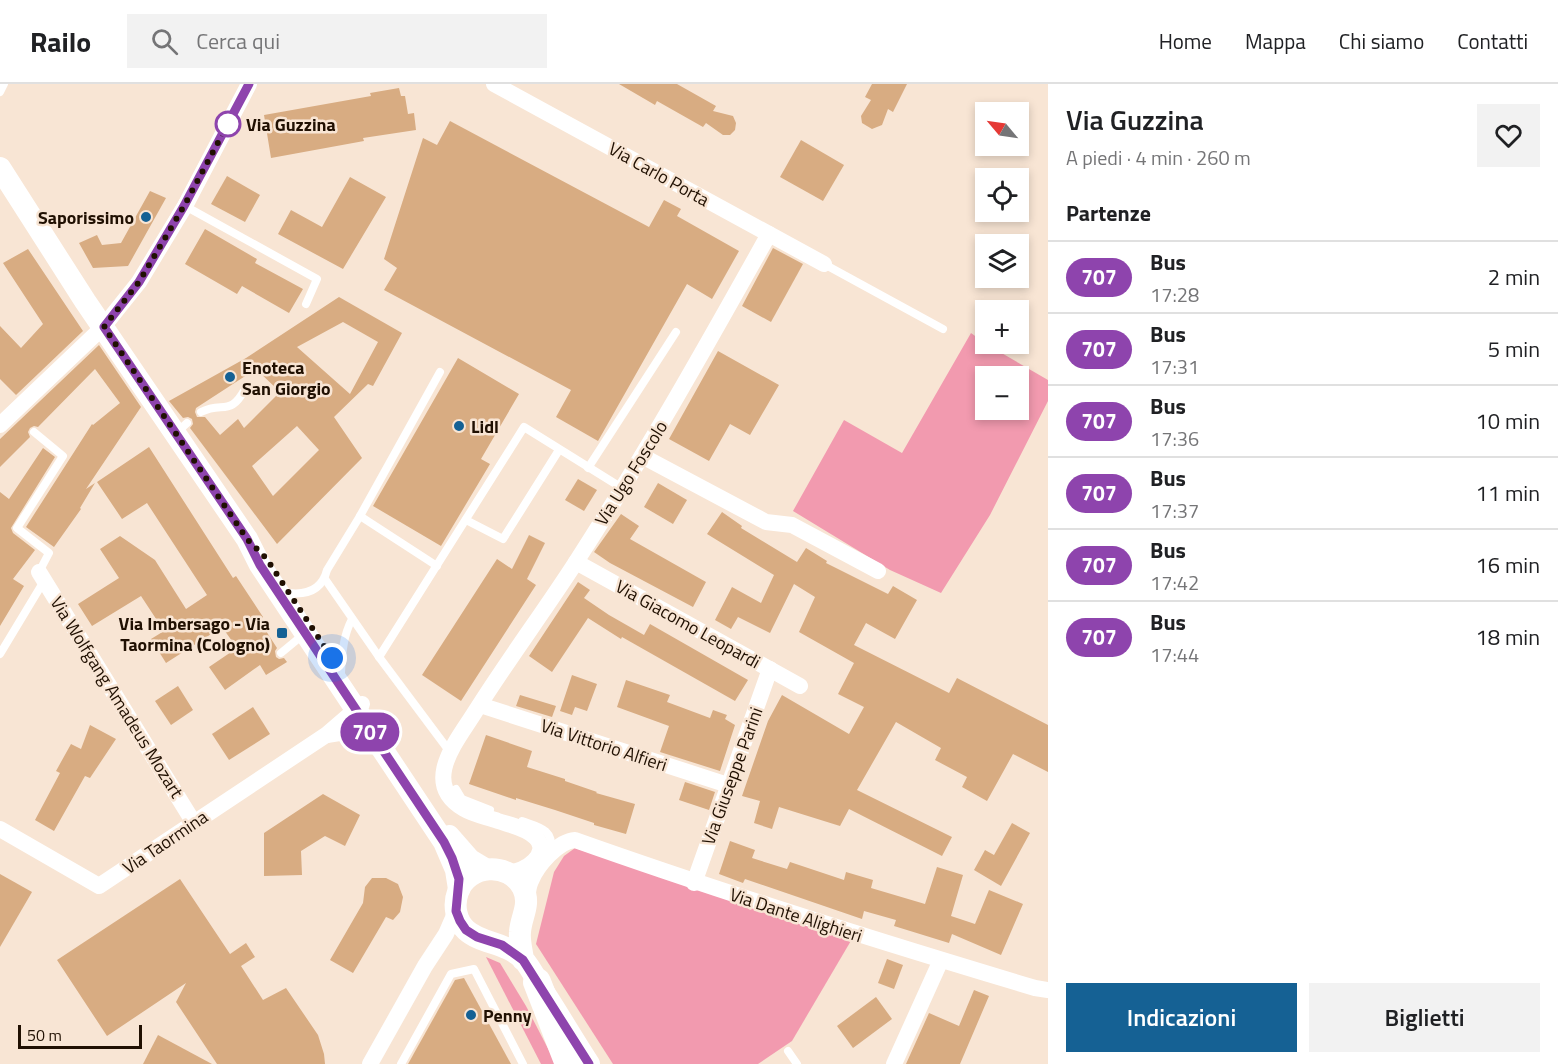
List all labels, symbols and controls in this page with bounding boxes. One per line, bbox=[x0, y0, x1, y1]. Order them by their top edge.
search box bbox=[127, 14, 547, 68]
text: Railo bbox=[30, 20, 91, 63]
text: Cerca qui bbox=[196, 24, 280, 58]
icon: search bbox=[148, 25, 181, 58]
text: Home bbox=[1159, 25, 1212, 57]
text: Mappa bbox=[1245, 25, 1306, 57]
text: Chi siamo bbox=[1339, 25, 1424, 57]
text: Contatti bbox=[1457, 25, 1528, 57]
text: Via Guzzina bbox=[1066, 98, 1204, 141]
north arrow bbox=[975, 102, 1029, 156]
map controls bbox=[975, 102, 1029, 420]
button: heart bbox=[1477, 104, 1540, 167]
marker: Via Guzzina bbox=[215, 111, 241, 137]
place label: Via Guzzina bbox=[246, 111, 336, 138]
street label: Via Carlo Porta bbox=[604, 135, 714, 213]
text: A piedi · 4 min · 260 m bbox=[1066, 142, 1251, 173]
button: locate bbox=[975, 168, 1029, 222]
text: Partenze bbox=[1066, 196, 1151, 230]
place label: Saporissimo bbox=[38, 204, 134, 231]
marker: Saporissimo bbox=[139, 210, 153, 224]
button: layers bbox=[975, 234, 1029, 288]
text: Bus bbox=[1150, 245, 1186, 279]
text: 2 min bbox=[1488, 260, 1540, 294]
text: 707 bbox=[1081, 261, 1117, 293]
text: 17:28 bbox=[1150, 279, 1199, 310]
button: + bbox=[975, 300, 1029, 354]
text: Bus bbox=[1150, 317, 1186, 351]
text: 5 min bbox=[1488, 332, 1540, 366]
text: 707 bbox=[1081, 333, 1117, 365]
text: 17:31 bbox=[1150, 351, 1199, 382]
place label: Enoteca San Giorgio bbox=[242, 354, 331, 402]
button: − bbox=[975, 366, 1029, 420]
marker: Enoteca San Giorgio bbox=[223, 370, 237, 384]
text: Bus bbox=[1150, 389, 1186, 423]
text: 10 min bbox=[1475, 404, 1540, 438]
text: 707 bbox=[1081, 405, 1117, 437]
place label: Lidl bbox=[471, 413, 499, 440]
street label: Via Ugo Foscolo bbox=[588, 415, 674, 531]
marker: Lidl bbox=[452, 419, 466, 433]
text: 17:36 bbox=[1150, 423, 1199, 454]
text: Bus bbox=[1150, 461, 1186, 495]
text: 11 min bbox=[1475, 476, 1540, 510]
text: 707 bbox=[1081, 477, 1117, 509]
text: 17:37 bbox=[1150, 495, 1199, 526]
text: Bus bbox=[1150, 533, 1186, 567]
text: 16 min bbox=[1475, 548, 1540, 582]
text: 707 bbox=[1081, 549, 1117, 581]
text: 17:42 bbox=[1150, 567, 1199, 598]
street label: Via Giacomo Leopardi bbox=[610, 573, 766, 675]
street label: Via Wolfgang Amadeus Mozart bbox=[44, 591, 191, 804]
text: Bus bbox=[1150, 605, 1186, 639]
place label: Via Imbersago - Via Taormina (Cologno) bbox=[119, 610, 270, 658]
text: 18 min bbox=[1475, 620, 1540, 654]
text: 707 bbox=[1081, 621, 1117, 653]
marker: Via Imbersago - Via Taormina (Cologno) bbox=[275, 626, 289, 640]
text: 17:44 bbox=[1150, 639, 1199, 670]
your location bbox=[317, 643, 347, 673]
street label: Via Giuseppe Parini bbox=[695, 703, 769, 849]
line badge: 707 bbox=[336, 712, 404, 752]
street label: Via Vittorio Alfieri bbox=[537, 712, 671, 778]
text: 707 bbox=[352, 716, 388, 748]
street label: Via Taormina bbox=[117, 803, 213, 881]
street label: Via Dante Alighieri bbox=[726, 881, 866, 949]
button: Indicazioni bbox=[1066, 983, 1297, 1052]
button: Biglietti bbox=[1309, 983, 1540, 1052]
place label: Penny bbox=[483, 1002, 532, 1029]
marker: Penny bbox=[464, 1008, 478, 1022]
scale bar bbox=[18, 1022, 142, 1050]
text: 50 m bbox=[27, 1023, 62, 1047]

